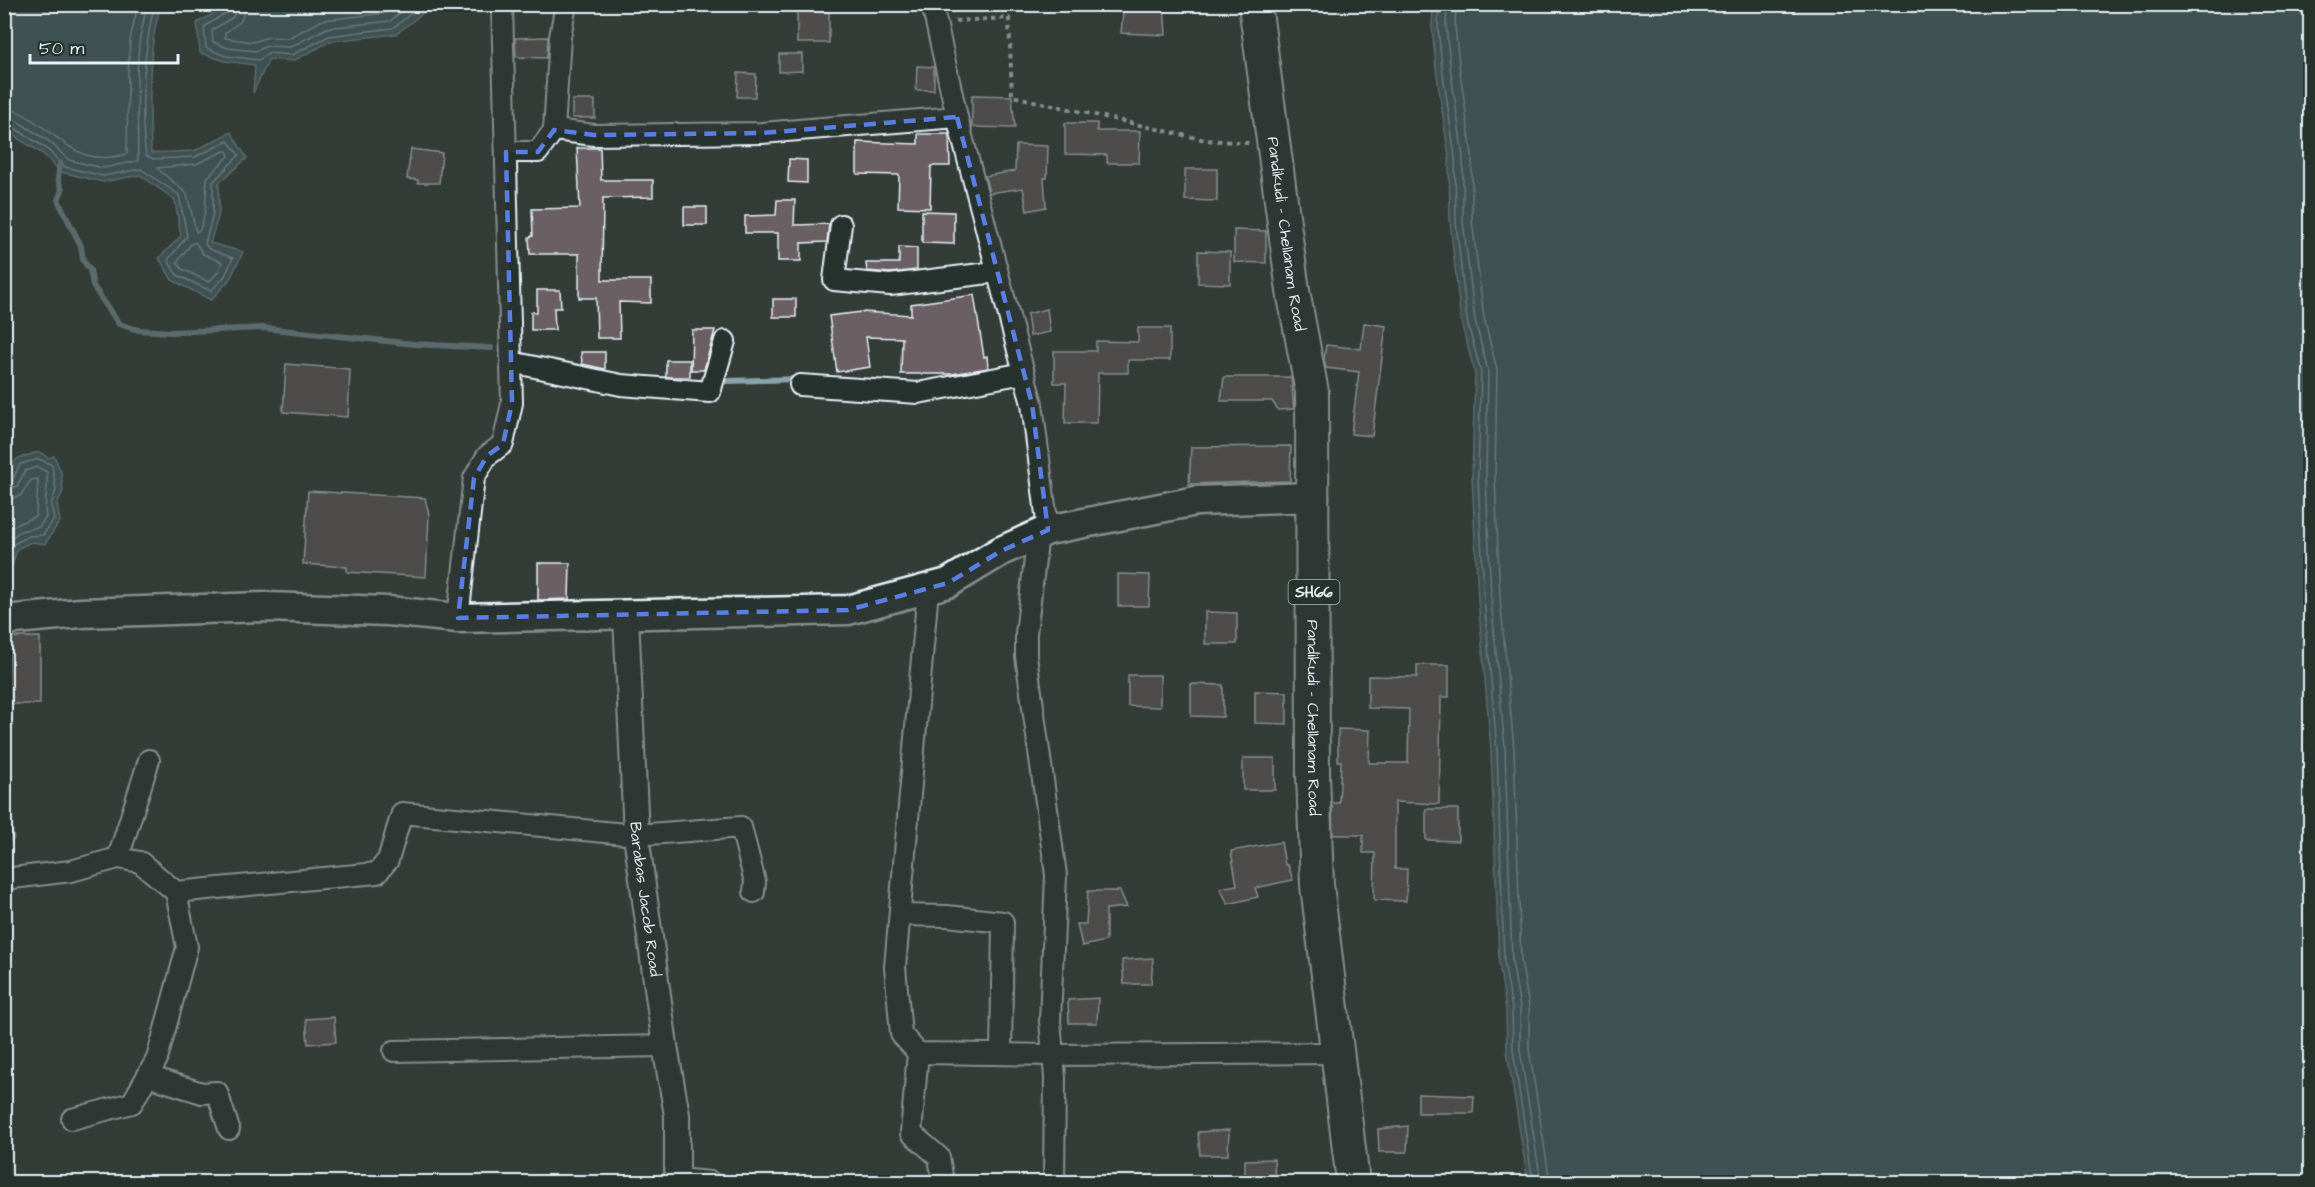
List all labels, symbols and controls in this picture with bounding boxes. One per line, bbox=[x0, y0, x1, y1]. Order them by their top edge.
scale bar bbox=[30, 27, 178, 65]
text: 50 m bbox=[39, 36, 84, 61]
street label: Pandikudi - Chellanam Road bbox=[1262, 135, 1311, 333]
road number: SH66 bbox=[1288, 580, 1340, 604]
street label: Pandikudi - Chellanam Road bbox=[1302, 620, 1325, 816]
street label: Barabas Jacob Road bbox=[624, 821, 666, 978]

